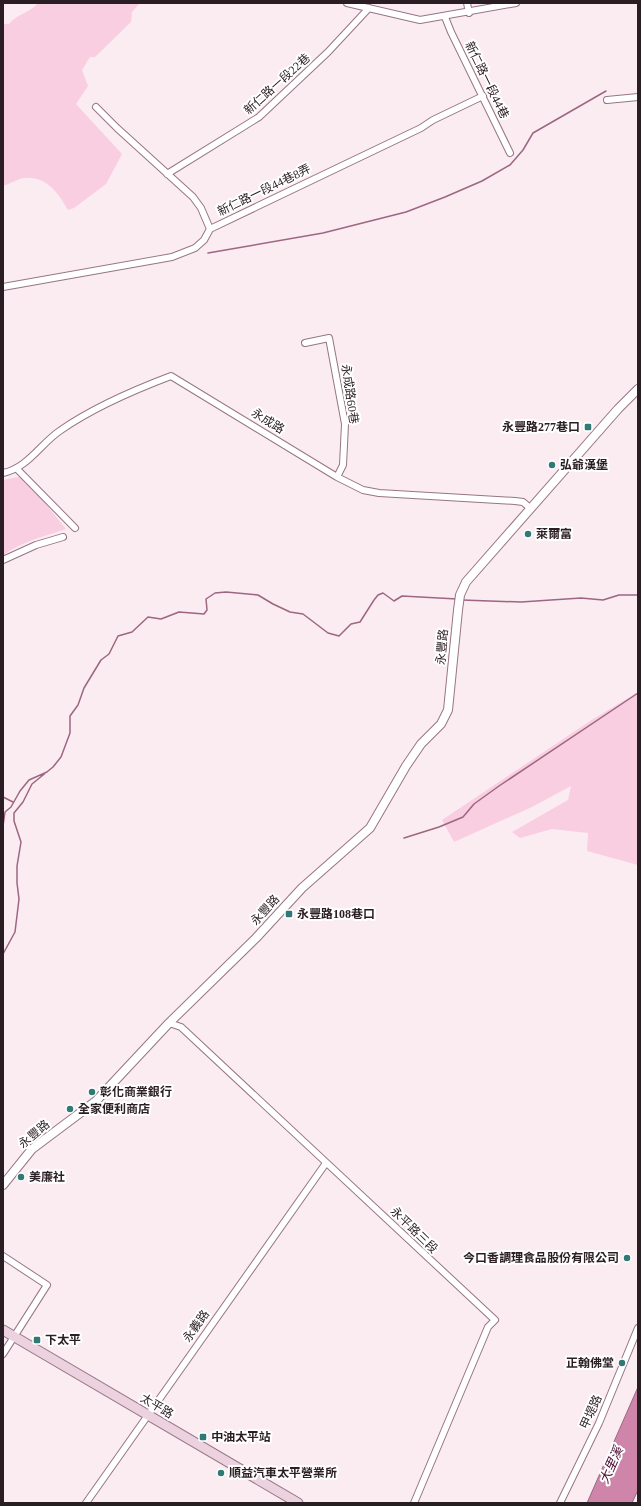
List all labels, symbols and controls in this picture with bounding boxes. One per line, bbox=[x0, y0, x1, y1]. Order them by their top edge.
street label: 新仁路一段44巷 bbox=[462, 39, 512, 121]
street label: 新仁路一段22巷 bbox=[241, 51, 313, 117]
street label: 新仁路一段44巷8弄 bbox=[215, 161, 313, 219]
street label: 永成路60巷 bbox=[339, 363, 361, 425]
street label: 永成路 bbox=[249, 406, 287, 436]
place label: 永豐路277巷口 bbox=[502, 420, 580, 434]
marker: 永豐路277巷口 bbox=[583, 422, 593, 432]
place label: 弘爺漢堡 bbox=[560, 458, 608, 472]
marker: 弘爺漢堡 bbox=[547, 460, 557, 470]
place label: 萊爾富 bbox=[536, 527, 572, 541]
marker: 萊爾富 bbox=[523, 529, 533, 539]
street label: 永豐路 bbox=[433, 628, 451, 666]
street label: 永豐路 bbox=[248, 892, 282, 928]
place label: 永豐路108巷口 bbox=[297, 907, 375, 921]
marker: 永豐路108巷口 bbox=[284, 909, 294, 919]
place label: 彰化商業銀行 bbox=[100, 1085, 172, 1099]
marker: 彰化商業銀行 bbox=[87, 1087, 97, 1097]
place label: 全家便利商店 bbox=[78, 1102, 150, 1116]
marker: 全家便利商店 bbox=[65, 1104, 75, 1114]
street label: 永豐路 bbox=[16, 1117, 52, 1151]
place label: 美廉社 bbox=[29, 1170, 65, 1184]
marker: 美廉社 bbox=[16, 1172, 26, 1182]
street label: 永平路三段 bbox=[388, 1204, 440, 1256]
place label: 今口香調理食品股份有限公司 bbox=[463, 1251, 619, 1265]
marker: 今口香調理食品股份有限公司 bbox=[622, 1253, 632, 1263]
street label: 永義路 bbox=[180, 1307, 212, 1345]
place label: 下太平 bbox=[45, 1333, 81, 1347]
marker: 下太平 bbox=[32, 1335, 42, 1345]
place label: 正翰佛堂 bbox=[566, 1356, 614, 1370]
marker: 正翰佛堂 bbox=[617, 1358, 627, 1368]
street label: 太平路 bbox=[138, 1391, 176, 1421]
street label: 甲堤路 bbox=[577, 1393, 605, 1431]
place label: 中油太平站 bbox=[211, 1430, 271, 1444]
marker: 中油太平站 bbox=[198, 1432, 208, 1442]
water label: 大里溪 bbox=[596, 1442, 627, 1486]
place label: 順益汽車太平營業所 bbox=[229, 1466, 337, 1480]
marker: 順益汽車太平營業所 bbox=[216, 1468, 226, 1478]

